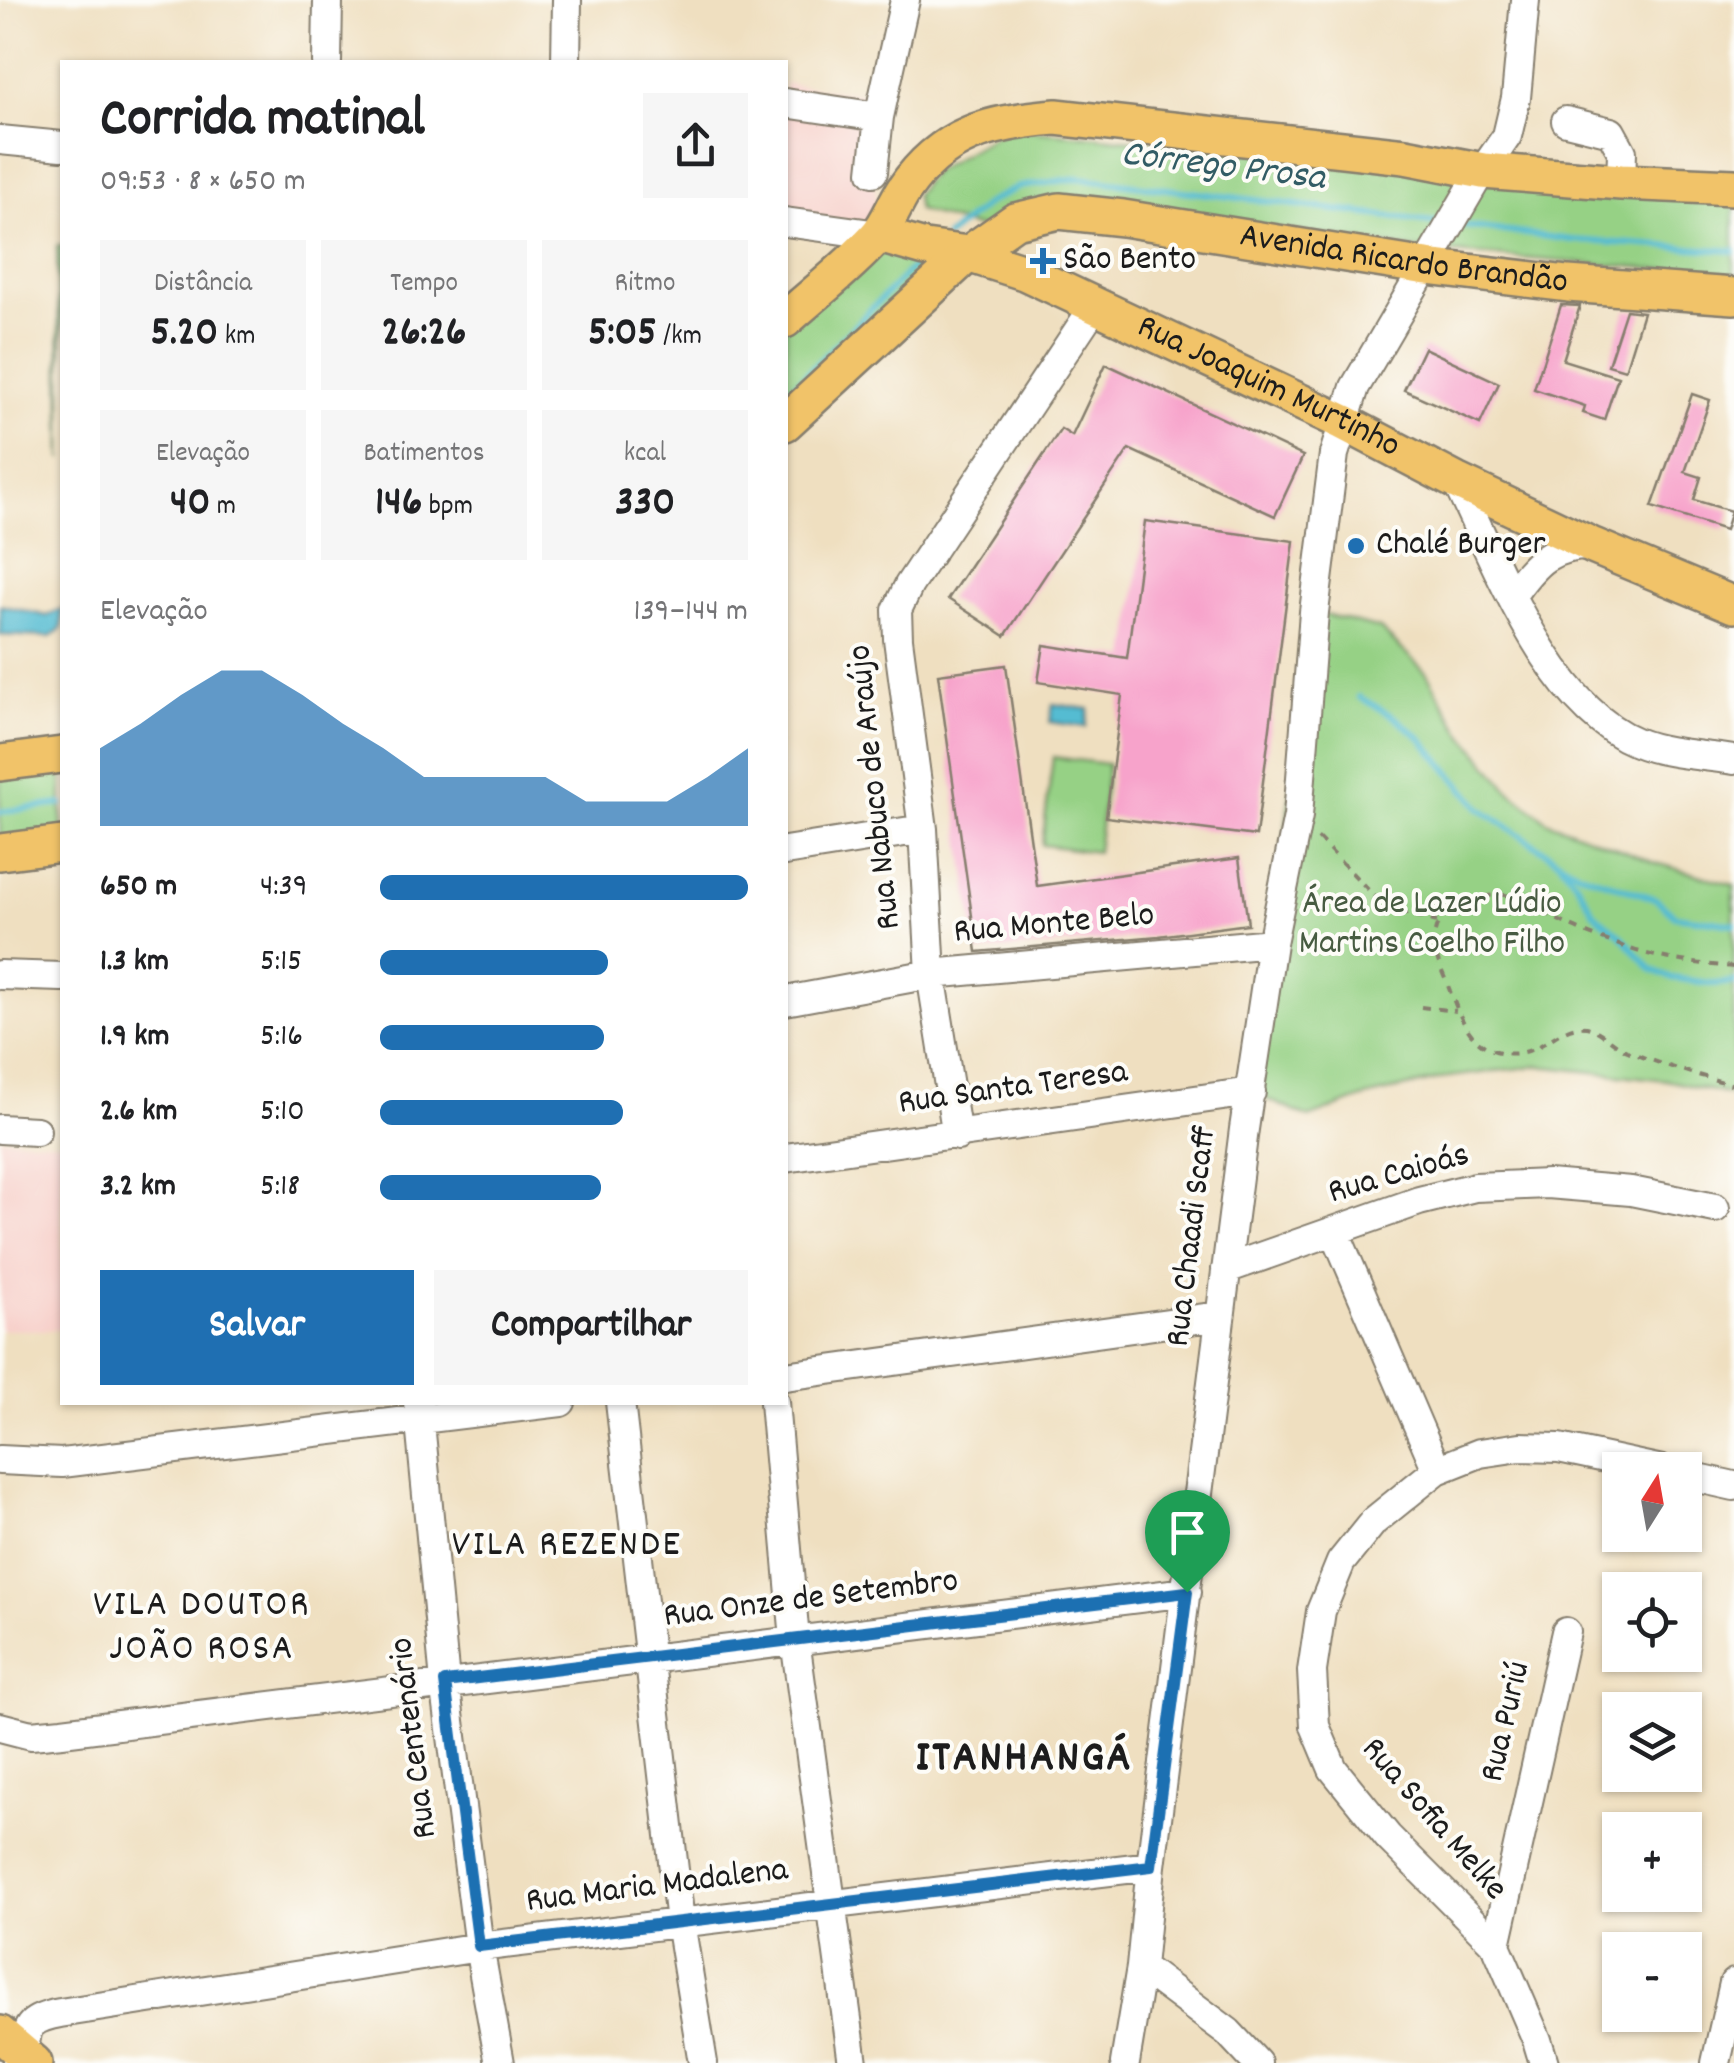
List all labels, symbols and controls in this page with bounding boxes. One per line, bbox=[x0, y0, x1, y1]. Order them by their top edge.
text: Corrida matinal bbox=[100, 83, 425, 162]
button: share bbox=[643, 93, 748, 198]
water label: Córrego Prosa bbox=[1118, 128, 1330, 208]
text: 09:53 · 8 × 650 m bbox=[100, 160, 306, 206]
street label: Avenida Ricardo Brandão bbox=[1236, 212, 1571, 309]
place label: São Bento bbox=[1063, 236, 1196, 286]
marker: São Bento bbox=[1032, 250, 1054, 272]
text: Distância bbox=[154, 265, 252, 305]
text: Tempo bbox=[390, 265, 458, 305]
text: Ritmo bbox=[615, 265, 675, 305]
street label: Rua Joaquim Murtinho bbox=[1128, 303, 1408, 472]
text: 5.20 bbox=[151, 305, 218, 365]
text: 26:26 bbox=[382, 305, 466, 365]
text: 5:05 bbox=[588, 305, 657, 365]
text: km bbox=[218, 318, 255, 358]
text: /km bbox=[657, 318, 702, 358]
text: Elevação bbox=[156, 435, 250, 475]
text: Batimentos bbox=[364, 435, 484, 475]
text: kcal bbox=[624, 435, 666, 475]
text: 40 bbox=[170, 475, 210, 535]
text: 146 bbox=[375, 475, 422, 535]
text: 330 bbox=[615, 475, 675, 535]
text: m bbox=[210, 488, 236, 528]
text: bpm bbox=[422, 488, 473, 528]
place label: Chalé Burger bbox=[1376, 521, 1546, 571]
marker: Chalé Burger bbox=[1345, 535, 1367, 557]
text: Elevação bbox=[100, 590, 208, 636]
text: 139–144 m bbox=[633, 590, 748, 636]
street label: Rua Nabuco de Araújo bbox=[836, 642, 916, 932]
text: 650 m bbox=[100, 865, 177, 911]
text: 4:39 bbox=[260, 865, 307, 911]
park label: Área de Lazer Lúdio Martins Coelho Filho bbox=[1299, 880, 1565, 970]
street label: Rua Monte Belo bbox=[952, 891, 1156, 959]
text: 1.3 km bbox=[100, 940, 169, 986]
text: 5:15 bbox=[260, 940, 302, 986]
text: 1.9 km bbox=[100, 1015, 169, 1061]
text: 5:16 bbox=[260, 1015, 303, 1061]
street label: Rua Santa Teresa bbox=[895, 1048, 1131, 1130]
text: 2.6 km bbox=[100, 1090, 177, 1136]
text: 5:10 bbox=[260, 1090, 305, 1136]
street label: Rua Chaadi Scaff bbox=[1155, 1122, 1231, 1350]
street label: Rua Caioás bbox=[1323, 1131, 1475, 1219]
text: 3.2 km bbox=[100, 1165, 176, 1211]
text: 5:18 bbox=[260, 1165, 300, 1211]
button: Salvar bbox=[100, 1270, 414, 1385]
button: Compartilhar bbox=[434, 1270, 748, 1385]
north arrow bbox=[1602, 1452, 1702, 1552]
map controls bbox=[1602, 1452, 1702, 2032]
pin bbox=[1145, 1490, 1230, 1593]
icon: arrive bbox=[1160, 1505, 1215, 1560]
district label: VILA REZENDE bbox=[452, 1519, 682, 1574]
street label: Rua Onze de Setembro bbox=[661, 1557, 961, 1643]
button: locate bbox=[1602, 1572, 1702, 1672]
district label: VILA DOUTOR JOÃO ROSA bbox=[93, 1579, 311, 1678]
street label: Rua Centenário bbox=[378, 1635, 452, 1841]
street label: Rua Puriú bbox=[1469, 1657, 1545, 1787]
button: layers bbox=[1602, 1692, 1702, 1792]
street label: Rua Sofia Melke bbox=[1348, 1727, 1518, 1913]
district label: ITANHANGÁ bbox=[915, 1728, 1133, 1792]
button: + bbox=[1602, 1812, 1702, 1912]
street label: Rua Maria Madalena bbox=[523, 1846, 791, 1928]
button: − bbox=[1602, 1932, 1702, 2032]

